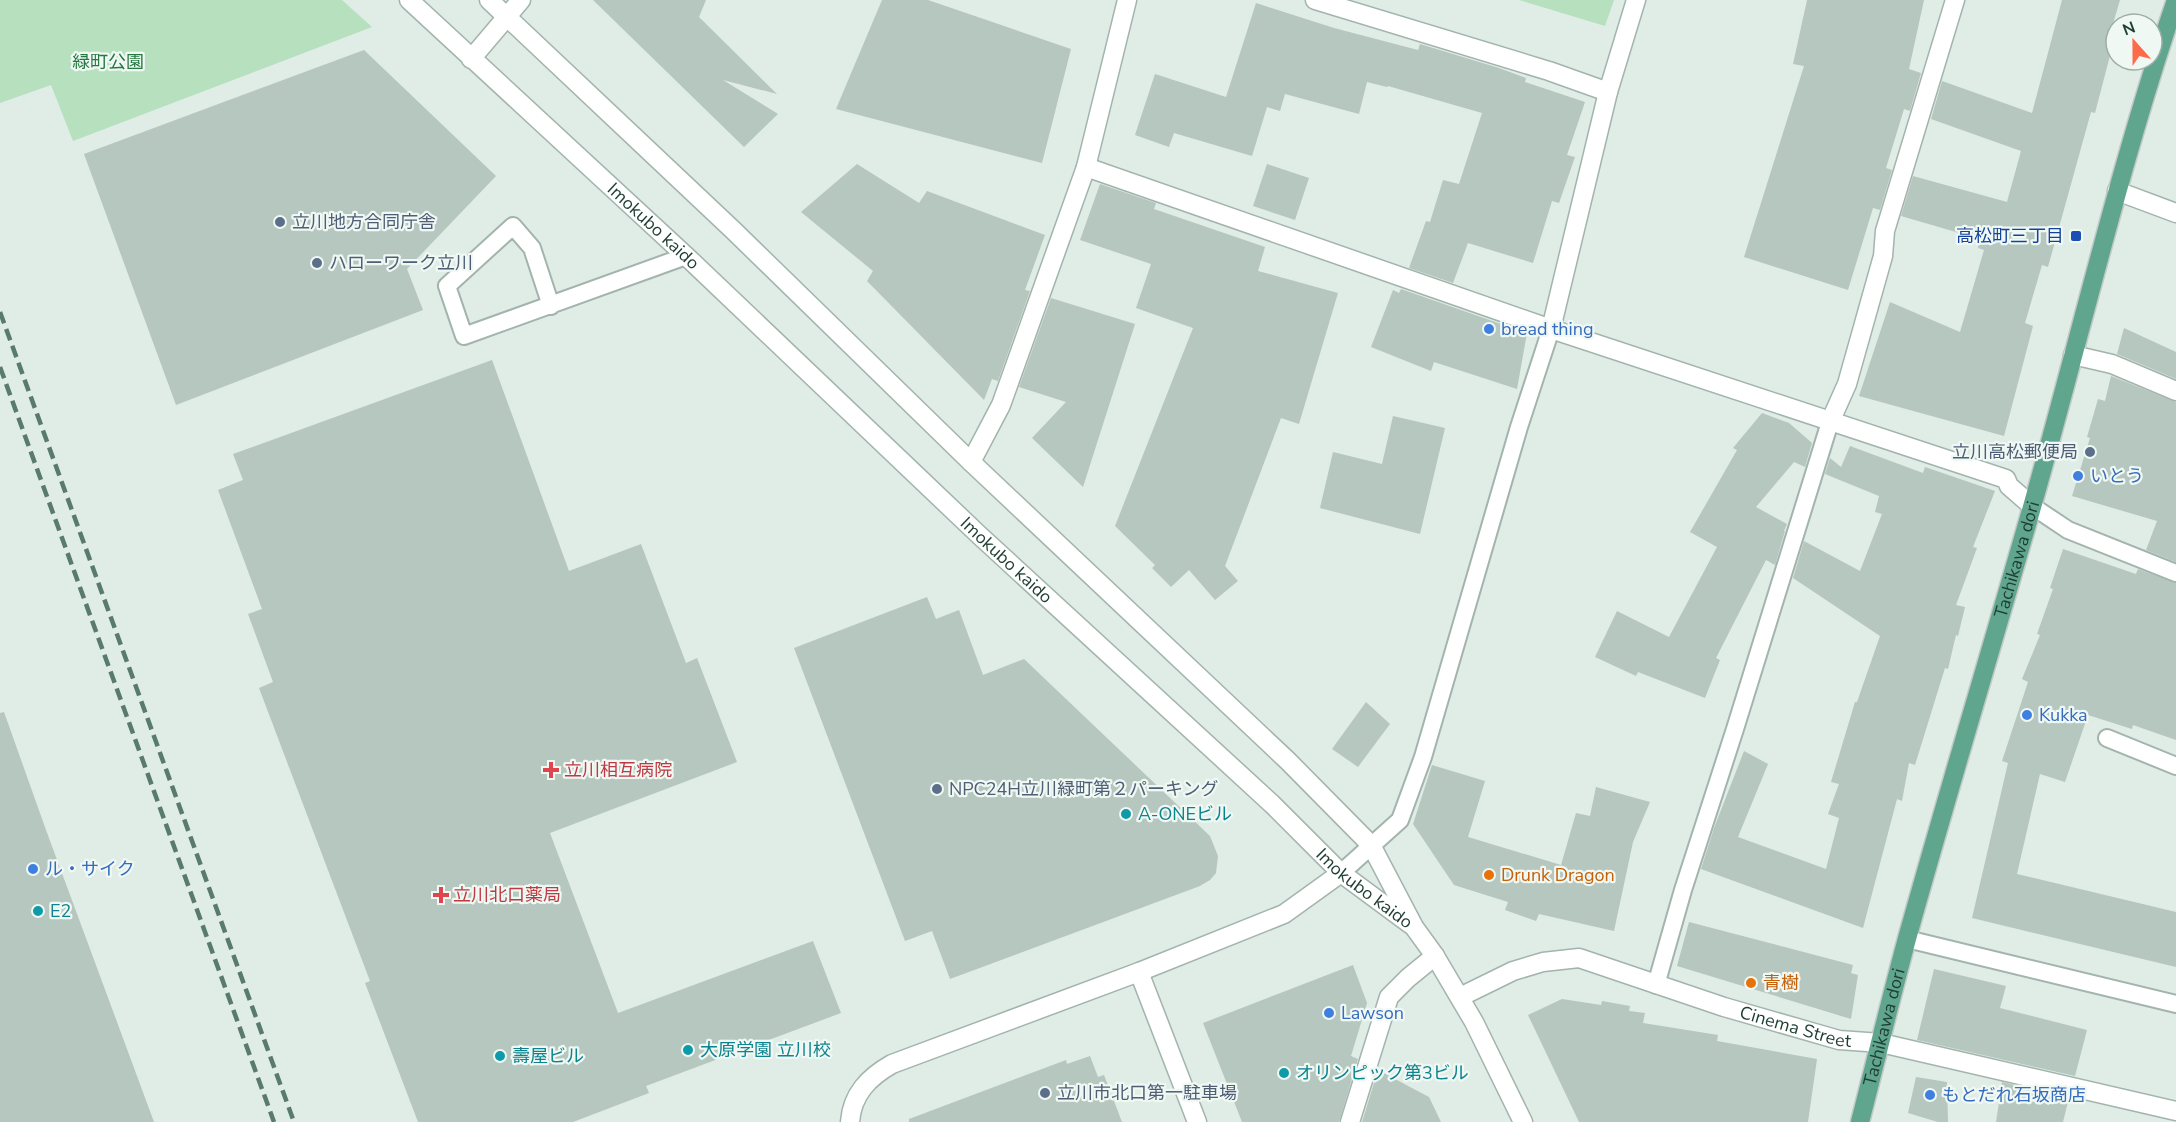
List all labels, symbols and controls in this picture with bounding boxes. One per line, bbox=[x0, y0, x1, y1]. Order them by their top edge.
north arrow bbox=[2104, 12, 2164, 72]
text: N bbox=[2119, 17, 2139, 41]
park label: 緑町公園 bbox=[72, 50, 144, 74]
street label: Imokubo kaido bbox=[602, 177, 705, 275]
place label: 立川地方合同庁舎 bbox=[292, 210, 436, 234]
marker: 立川地方合同庁舎 bbox=[273, 215, 287, 229]
place label: 高松町三丁目 bbox=[1956, 224, 2064, 248]
marker: 高松町三丁目 bbox=[2069, 229, 2083, 243]
place label: ハローワーク立川 bbox=[329, 251, 473, 275]
marker: ハローワーク立川 bbox=[310, 256, 324, 270]
place label: bread thing bbox=[1501, 317, 1594, 341]
marker: bread thing bbox=[1482, 322, 1496, 336]
place label: 立川高松郵便局 bbox=[1952, 440, 2078, 464]
marker: 立川高松郵便局 bbox=[2083, 445, 2097, 459]
place label: いとう bbox=[2090, 464, 2144, 488]
marker: いとう bbox=[2071, 469, 2085, 483]
street label: Tachikawa dori bbox=[1988, 498, 2045, 621]
street label: Imokubo kaido bbox=[955, 511, 1058, 609]
place label: Kukka bbox=[2039, 703, 2088, 727]
marker: Kukka bbox=[2020, 708, 2034, 722]
place label: 立川相互病院 bbox=[564, 758, 672, 782]
marker: 立川相互病院 bbox=[542, 761, 560, 779]
place label: NPC24H立川緑町第２パーキング bbox=[949, 777, 1218, 801]
marker: NPC24H立川緑町第２パーキング bbox=[930, 782, 944, 796]
place label: A-ONEビル bbox=[1138, 802, 1232, 826]
marker: A-ONEビル bbox=[1119, 807, 1133, 821]
street label: Imokubo kaido bbox=[1311, 843, 1418, 934]
place label: ル・サイク bbox=[45, 857, 135, 881]
marker: ル・サイク bbox=[26, 862, 40, 876]
place label: Drunk Dragon bbox=[1501, 863, 1615, 887]
marker: Drunk Dragon bbox=[1482, 868, 1496, 882]
place label: 立川北口薬局 bbox=[453, 883, 561, 907]
marker: 立川北口薬局 bbox=[434, 888, 448, 902]
place label: E2 bbox=[50, 899, 71, 923]
marker: E2 bbox=[31, 904, 45, 918]
street label: Tachikawa dori bbox=[1858, 966, 1911, 1088]
place label: 青樹 bbox=[1763, 971, 1799, 995]
marker: 青樹 bbox=[1744, 976, 1758, 990]
street label: Cinema Street bbox=[1737, 1000, 1853, 1053]
place label: Lawson bbox=[1341, 1001, 1404, 1025]
marker: Lawson bbox=[1322, 1006, 1336, 1020]
place label: 大原学園 立川校 bbox=[700, 1038, 831, 1062]
marker: 大原学園 立川校 bbox=[681, 1043, 695, 1057]
place label: 壽屋ビル bbox=[512, 1044, 584, 1068]
marker: 壽屋ビル bbox=[493, 1049, 507, 1063]
place label: オリンピック第3ビル bbox=[1296, 1061, 1469, 1085]
marker: オリンピック第3ビル bbox=[1277, 1066, 1291, 1080]
place label: 立川市北口第一駐車場 bbox=[1057, 1081, 1237, 1105]
place label: もとだれ石坂商店 bbox=[1942, 1083, 2086, 1107]
marker: 立川市北口第一駐車場 bbox=[1038, 1086, 1052, 1100]
marker: もとだれ石坂商店 bbox=[1923, 1088, 1937, 1102]

